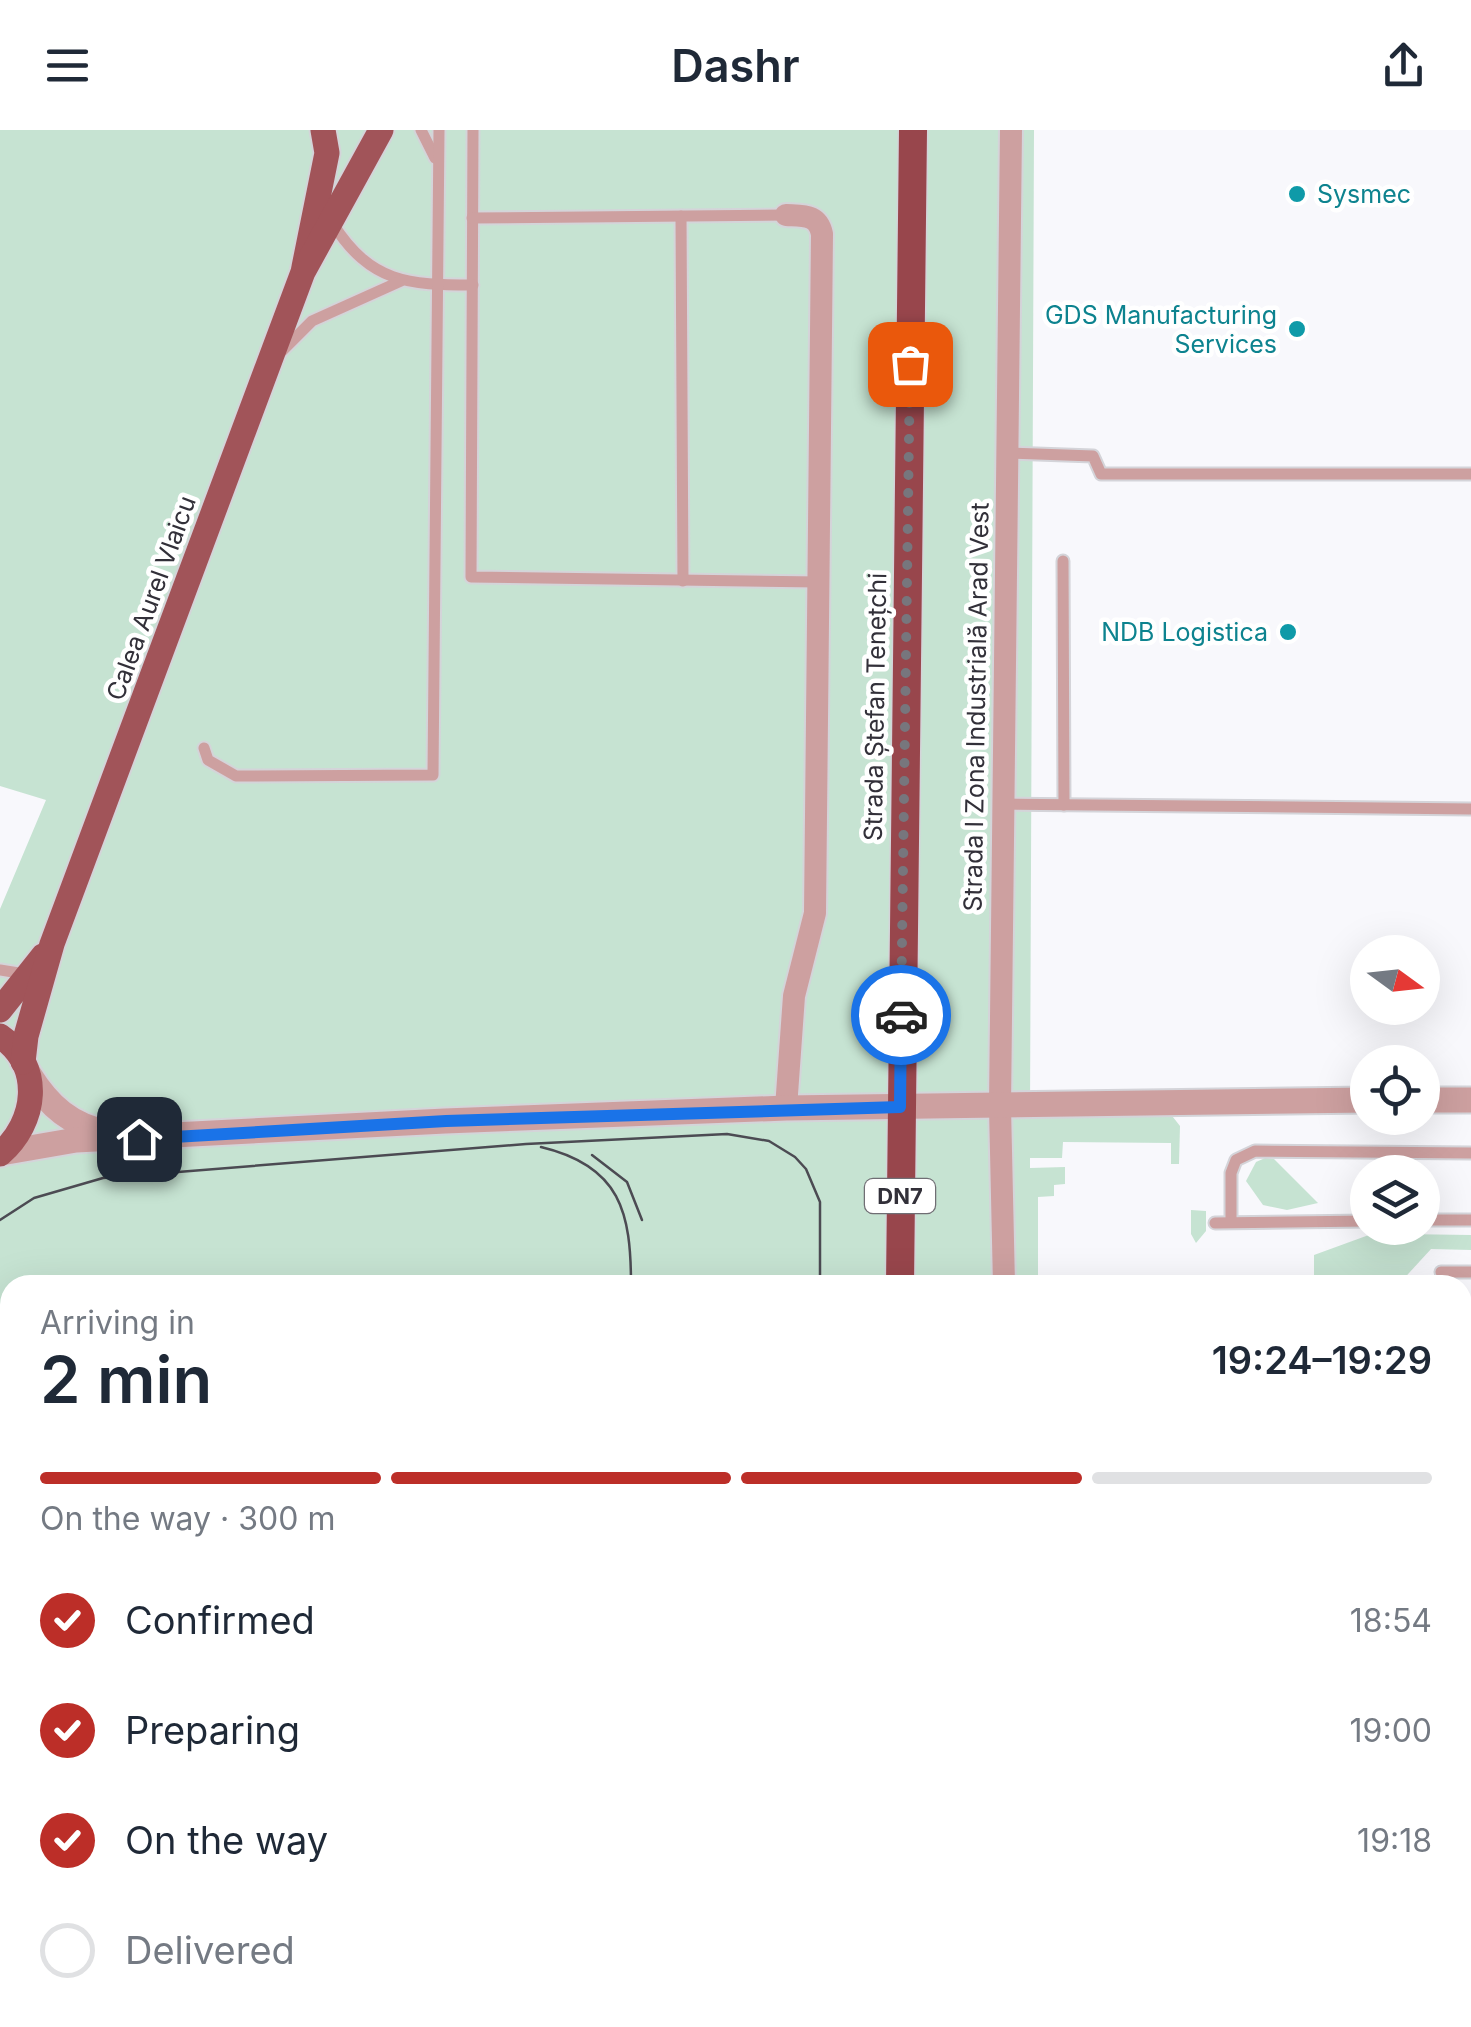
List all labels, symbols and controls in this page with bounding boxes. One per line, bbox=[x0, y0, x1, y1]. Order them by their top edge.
icon: menu bbox=[40, 38, 95, 93]
text: Dashr bbox=[671, 38, 800, 93]
icon: share bbox=[1376, 38, 1431, 93]
place label: Sysmec bbox=[1317, 179, 1411, 209]
marker: Sysmec bbox=[1286, 183, 1308, 205]
place label: GDS Manufacturing Services bbox=[1045, 300, 1277, 359]
marker: GDS Manufacturing Services bbox=[1286, 318, 1308, 340]
pin bbox=[868, 322, 953, 407]
icon: bag bbox=[883, 337, 938, 392]
street label: Calea Aurel Vlaicu bbox=[100, 492, 202, 704]
street label: Strada I Zona Industrială Arad Vest bbox=[957, 502, 995, 912]
street label: Strada Ștefan Tenețchi bbox=[858, 573, 892, 841]
place label: NDB Logistica bbox=[1101, 617, 1268, 647]
marker: NDB Logistica bbox=[1277, 621, 1299, 643]
north arrow bbox=[1350, 935, 1440, 1025]
map controls bbox=[1350, 935, 1440, 1245]
courier bbox=[851, 965, 951, 1065]
icon: car bbox=[874, 988, 929, 1043]
button: locate bbox=[1350, 1045, 1440, 1135]
pin bbox=[97, 1097, 182, 1182]
icon: home bbox=[112, 1112, 167, 1167]
button: layers bbox=[1350, 1155, 1440, 1245]
road number: DN7 bbox=[865, 1179, 935, 1213]
text: Arriving in bbox=[40, 1303, 195, 1342]
text: 19:24–19:29 bbox=[1212, 1337, 1432, 1383]
text: 2 min bbox=[40, 1340, 212, 1419]
text: On the way · 300 m bbox=[40, 1499, 335, 1538]
icon: check bbox=[40, 1593, 95, 1648]
text: Confirmed bbox=[125, 1597, 315, 1643]
text: 18:54 bbox=[1350, 1601, 1432, 1640]
icon: check bbox=[40, 1703, 95, 1758]
text: Preparing bbox=[125, 1707, 300, 1753]
text: 19:00 bbox=[1350, 1711, 1432, 1750]
icon: check bbox=[40, 1813, 95, 1868]
text: On the way bbox=[125, 1817, 328, 1863]
text: 19:18 bbox=[1357, 1821, 1432, 1860]
text: Delivered bbox=[125, 1927, 295, 1973]

